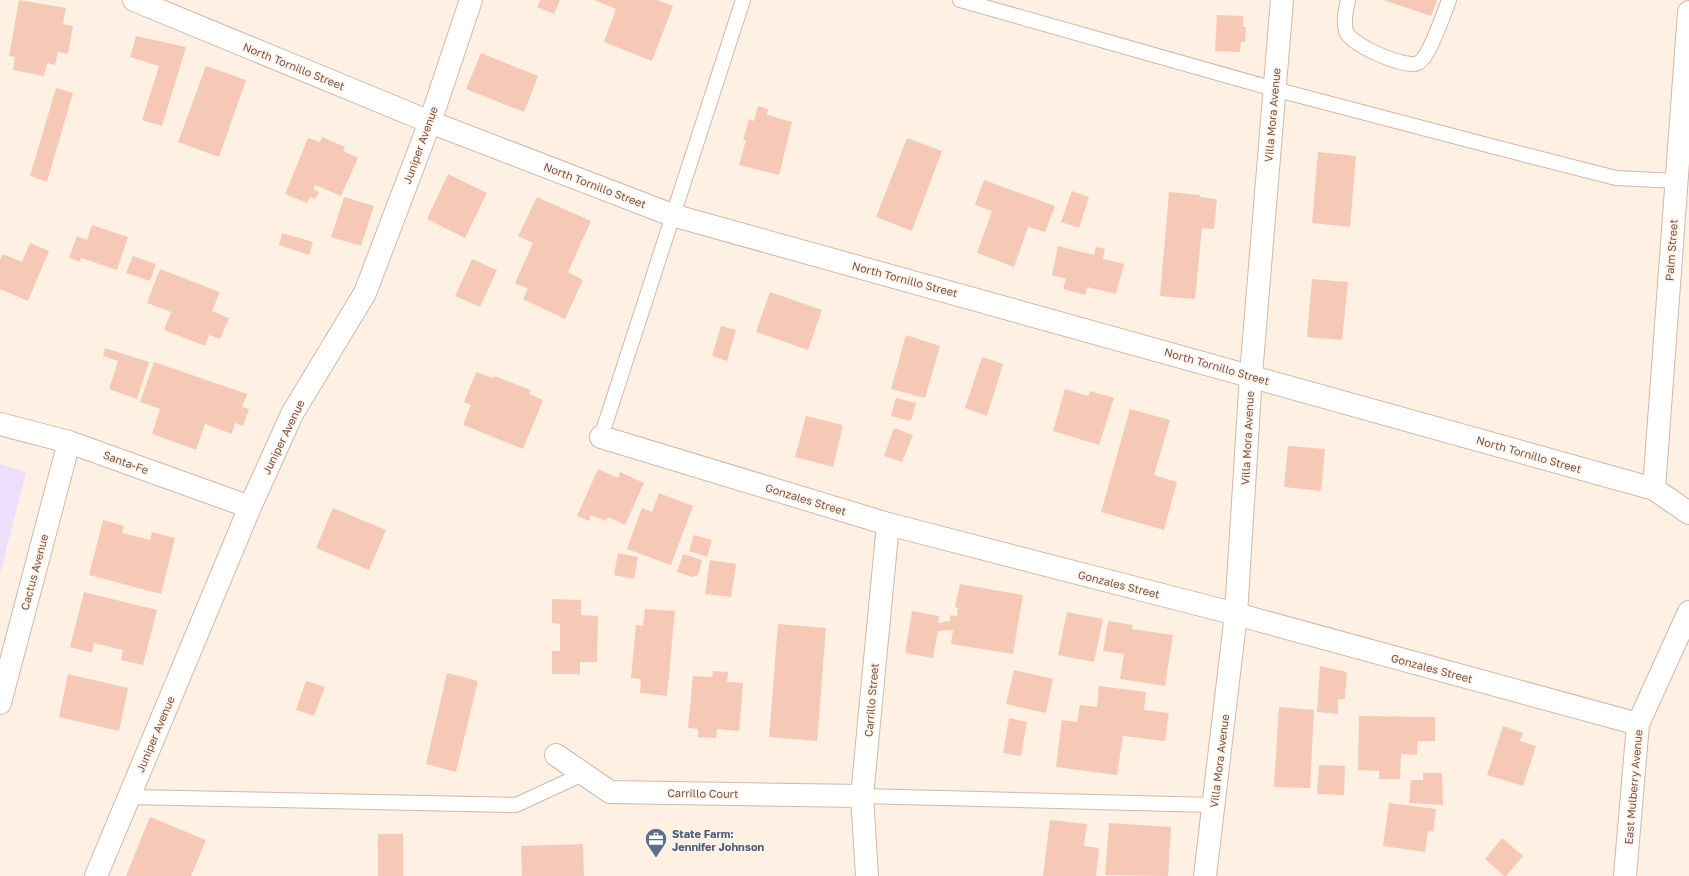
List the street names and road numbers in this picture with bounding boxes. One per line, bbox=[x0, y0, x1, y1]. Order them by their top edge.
street label: North Tornillo Street bbox=[241, 40, 347, 92]
street label: Villa Mora Avenue bbox=[1261, 67, 1283, 163]
street label: Juniper Avenue bbox=[400, 104, 440, 186]
street label: North Tornillo Street bbox=[542, 159, 648, 211]
street label: Palm Street bbox=[1662, 219, 1680, 281]
street label: North Tornillo Street bbox=[851, 259, 959, 299]
street label: North Tornillo Street bbox=[1163, 345, 1271, 387]
street label: Villa Mora Avenue bbox=[1238, 391, 1256, 485]
street label: Juniper Avenue bbox=[259, 398, 307, 476]
street label: North Tornillo Street bbox=[1475, 433, 1583, 475]
street label: Santa-Fe bbox=[101, 448, 151, 476]
street label: Gonzales Street bbox=[764, 481, 848, 517]
street label: Cactus Avenue bbox=[18, 533, 50, 611]
street label: Gonzales Street bbox=[1077, 568, 1161, 600]
street label: Gonzales Street bbox=[1390, 651, 1474, 685]
street label: Carrillo Street bbox=[861, 663, 881, 737]
street label: Juniper Avenue bbox=[133, 694, 177, 774]
street label: Villa Mora Avenue bbox=[1207, 713, 1231, 809]
street label: East Mulberry Avenue bbox=[1622, 729, 1644, 845]
street label: Carrillo Court bbox=[667, 786, 739, 800]

